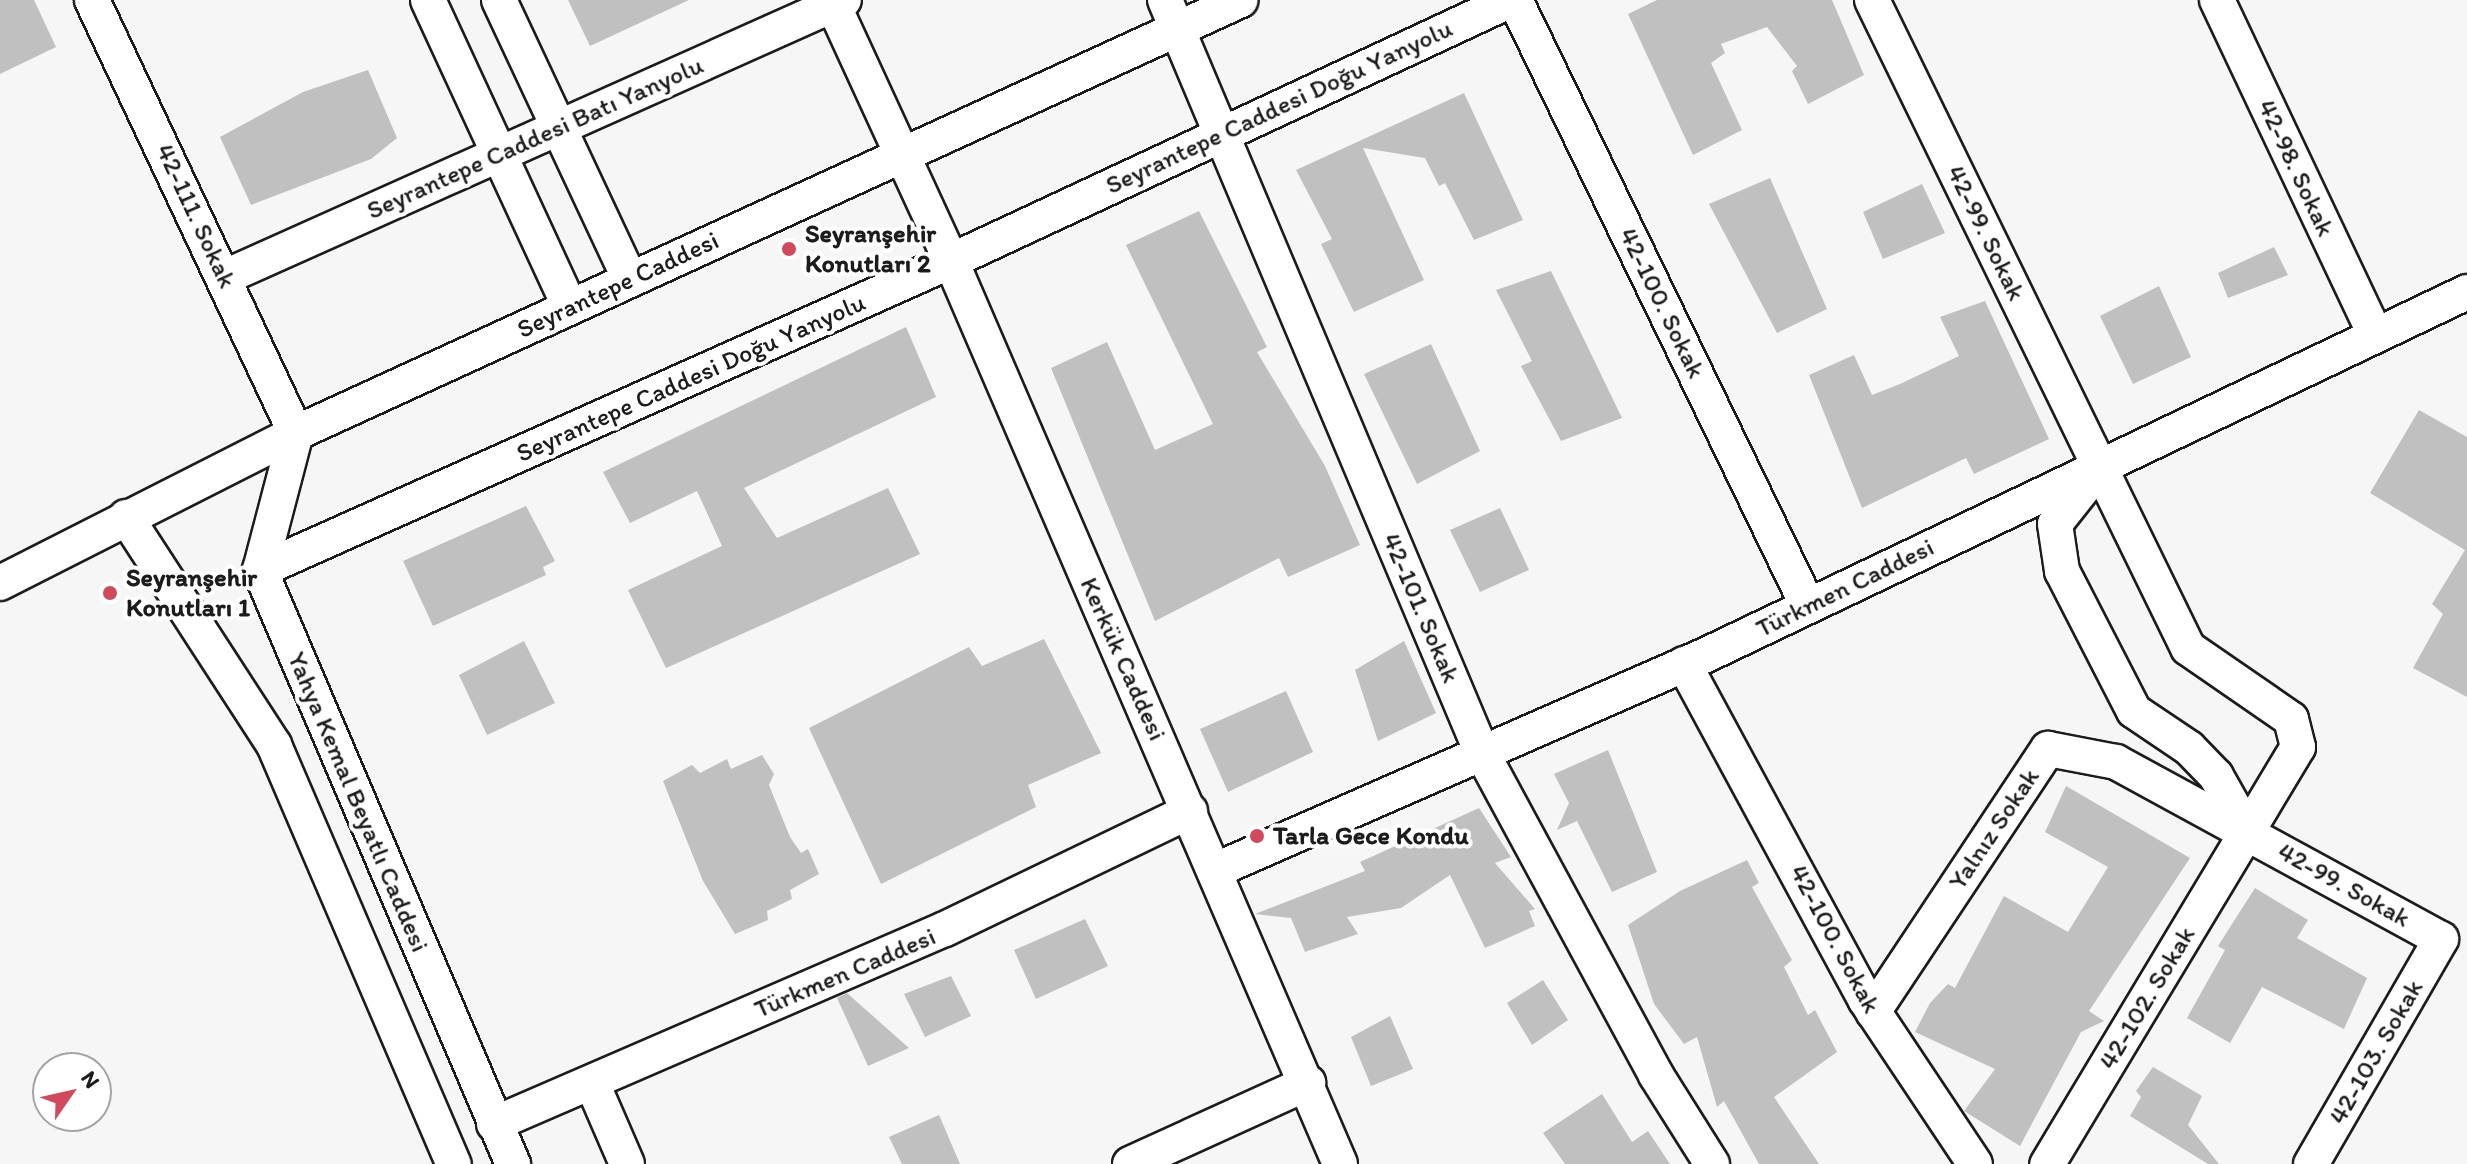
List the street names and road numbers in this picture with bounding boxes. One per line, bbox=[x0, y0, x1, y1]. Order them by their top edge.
street label: Seyrantepe Caddesi Doğu Yanyolu bbox=[1101, 13, 1457, 201]
street label: Seyrantepe Caddesi Batı Yanyolu bbox=[362, 49, 708, 227]
street label: 42-98. Sokak bbox=[2251, 95, 2341, 241]
street label: 42-111. Sokak bbox=[149, 139, 243, 293]
street label: 42-99. Sokak bbox=[1940, 160, 2032, 306]
street label: 42-100. Sokak bbox=[1612, 223, 1712, 383]
street label: Seyrantepe Caddesi bbox=[512, 225, 724, 345]
street label: Seyrantepe Caddesi Doğu Yanyolu bbox=[512, 287, 870, 469]
street label: 42-101. Sokak bbox=[1375, 528, 1467, 688]
street label: Türkmen Caddesi bbox=[1751, 531, 1939, 645]
street label: Kerkük Caddesi bbox=[1073, 573, 1173, 745]
street label: Yahya Kemal Beyatlı Caddesi bbox=[281, 648, 435, 956]
street label: Yalnız Sokak bbox=[1942, 762, 2046, 896]
street label: 42-99. Sokak bbox=[2272, 836, 2416, 934]
street label: 42-100. Sokak bbox=[1783, 860, 1887, 1018]
street label: Türkmen Caddesi bbox=[749, 921, 941, 1025]
street label: 42-102. Sokak bbox=[2092, 921, 2202, 1075]
street label: 42-103. Sokak bbox=[2322, 974, 2430, 1130]

